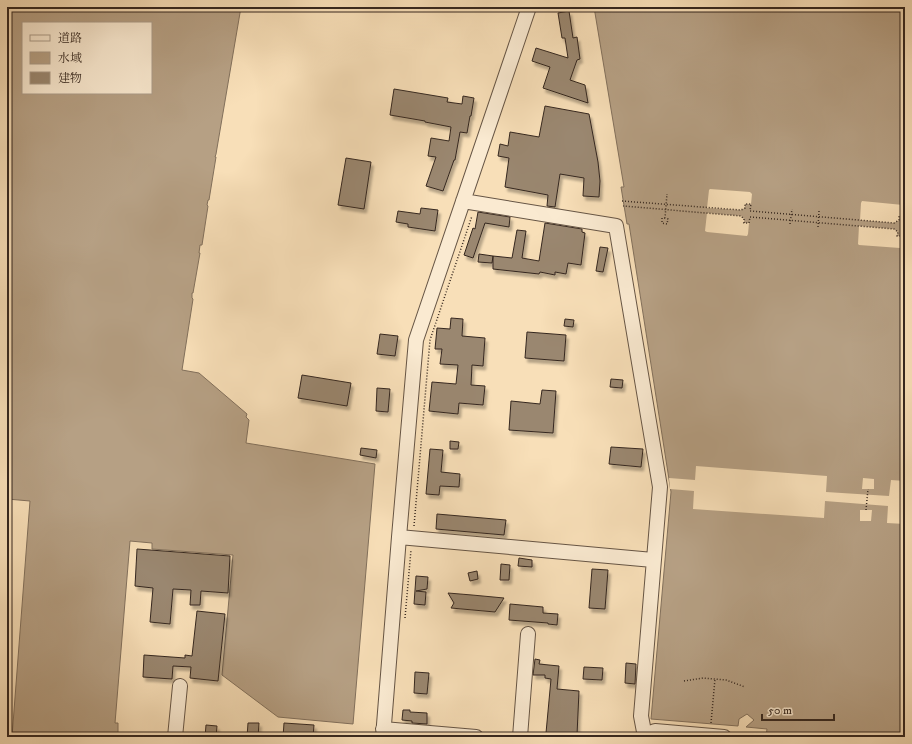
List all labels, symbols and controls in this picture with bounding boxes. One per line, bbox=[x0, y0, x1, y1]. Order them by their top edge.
legend bbox=[22, 22, 152, 94]
text: 道路 bbox=[58, 31, 82, 46]
text: 水域 bbox=[58, 51, 82, 66]
text: 建物 bbox=[58, 71, 82, 86]
scale bar bbox=[762, 696, 834, 722]
text: 50 m bbox=[768, 703, 792, 718]

